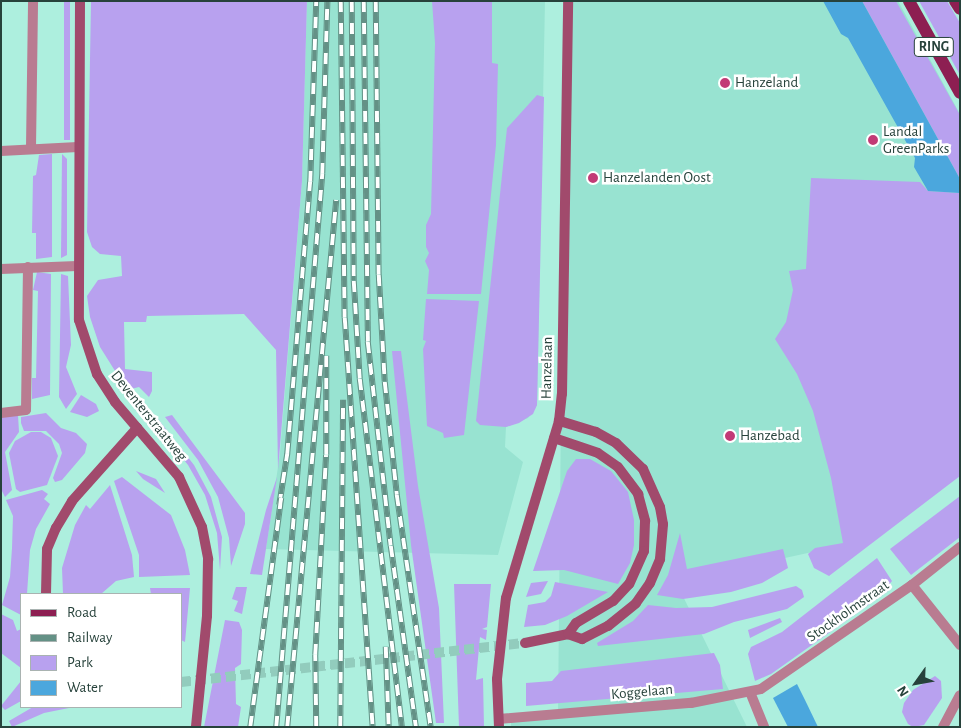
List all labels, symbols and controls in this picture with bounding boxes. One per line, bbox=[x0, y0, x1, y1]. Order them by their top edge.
road number: RING bbox=[913, 36, 955, 58]
place label: Hanzeland bbox=[735, 74, 798, 92]
marker: Hanzeland bbox=[719, 77, 731, 89]
place label: Landal GreenParks bbox=[883, 122, 949, 157]
marker: Landal GreenParks bbox=[867, 134, 879, 146]
place label: Hanzelanden Oost bbox=[603, 169, 711, 187]
marker: Hanzelanden Oost bbox=[587, 172, 599, 184]
street label: Hanzelaan bbox=[537, 337, 557, 399]
street label: Deventerstraatweg bbox=[107, 367, 191, 465]
place label: Hanzebad bbox=[740, 427, 800, 445]
marker: Hanzebad bbox=[724, 430, 736, 442]
street label: Stockholmstraat bbox=[803, 576, 893, 646]
legend bbox=[20, 593, 182, 708]
text: Road bbox=[67, 605, 97, 620]
text: Railway bbox=[67, 630, 112, 645]
text: Park bbox=[67, 655, 93, 670]
north arrow bbox=[891, 658, 941, 708]
text: Water bbox=[67, 680, 103, 695]
street label: Koggelaan bbox=[610, 680, 674, 704]
text: N bbox=[895, 683, 912, 699]

